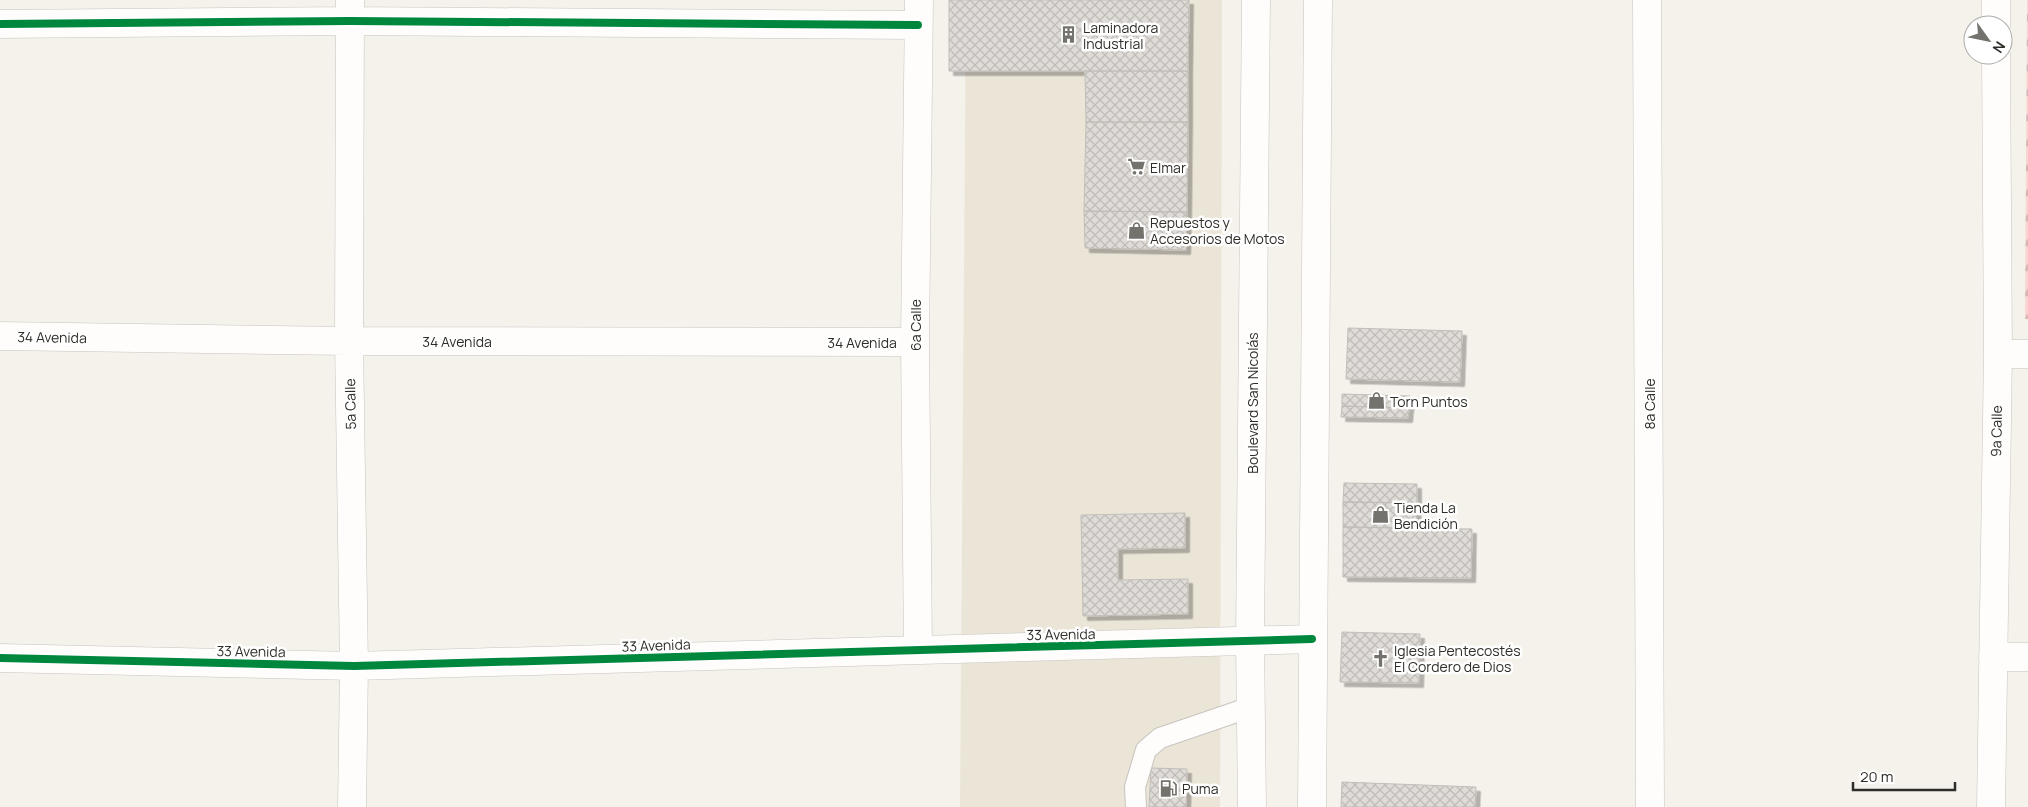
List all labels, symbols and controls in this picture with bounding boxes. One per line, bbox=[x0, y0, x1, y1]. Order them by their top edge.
north arrow bbox=[1963, 15, 2013, 65]
place label: Laminadora Industrial bbox=[1083, 18, 1158, 53]
building icon: Laminadora Industrial bbox=[1059, 25, 1079, 45]
text: N bbox=[1989, 38, 2010, 57]
supermarket icon: Elmar bbox=[1126, 157, 1146, 177]
place label: Elmar bbox=[1150, 158, 1186, 177]
place label: Repuestos y Accesorios de Motos bbox=[1150, 213, 1285, 248]
shop icon: Repuestos y Accesorios de Motos bbox=[1126, 220, 1146, 240]
street label: 6a Calle bbox=[906, 299, 925, 351]
street label: 34 Avenida bbox=[17, 327, 87, 347]
street label: 34 Avenida bbox=[422, 332, 492, 351]
street label: Boulevard San Nicolás bbox=[1243, 332, 1262, 474]
street label: 34 Avenida bbox=[827, 333, 897, 352]
street label: 5a Calle bbox=[340, 378, 360, 430]
street label: 8a Calle bbox=[1640, 378, 1659, 430]
shop icon: Torn Puntos bbox=[1366, 391, 1386, 411]
place label: Torn Puntos bbox=[1390, 392, 1468, 411]
street label: 9a Calle bbox=[1986, 405, 2006, 457]
place label: Tienda La Bendición bbox=[1394, 498, 1458, 533]
shop icon: Tienda La Bendición bbox=[1370, 505, 1390, 525]
street label: 33 Avenida bbox=[1026, 624, 1096, 644]
street label: 33 Avenida bbox=[621, 634, 691, 656]
street label: 33 Avenida bbox=[216, 641, 286, 661]
place label: Iglesia Pentecostés El Cordero de Dios bbox=[1394, 641, 1521, 676]
church icon: Iglesia Pentecostés El Cordero de Dios bbox=[1370, 648, 1390, 668]
scale bar bbox=[1853, 760, 1956, 792]
text: 20 m bbox=[1860, 766, 1893, 787]
fuel station icon: Puma bbox=[1158, 778, 1178, 798]
place label: Puma bbox=[1182, 779, 1218, 798]

